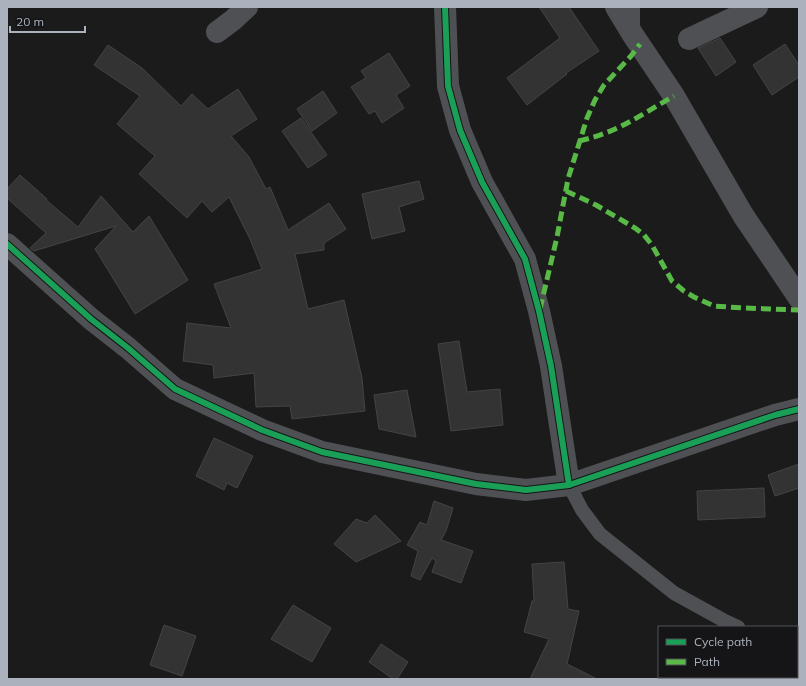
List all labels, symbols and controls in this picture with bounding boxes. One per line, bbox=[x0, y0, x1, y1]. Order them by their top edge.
scale bar bbox=[10, 8, 85, 34]
text: 20 m bbox=[16, 14, 44, 29]
legend bbox=[658, 626, 798, 678]
text: Cycle path bbox=[694, 634, 752, 649]
text: Path bbox=[694, 654, 720, 669]

